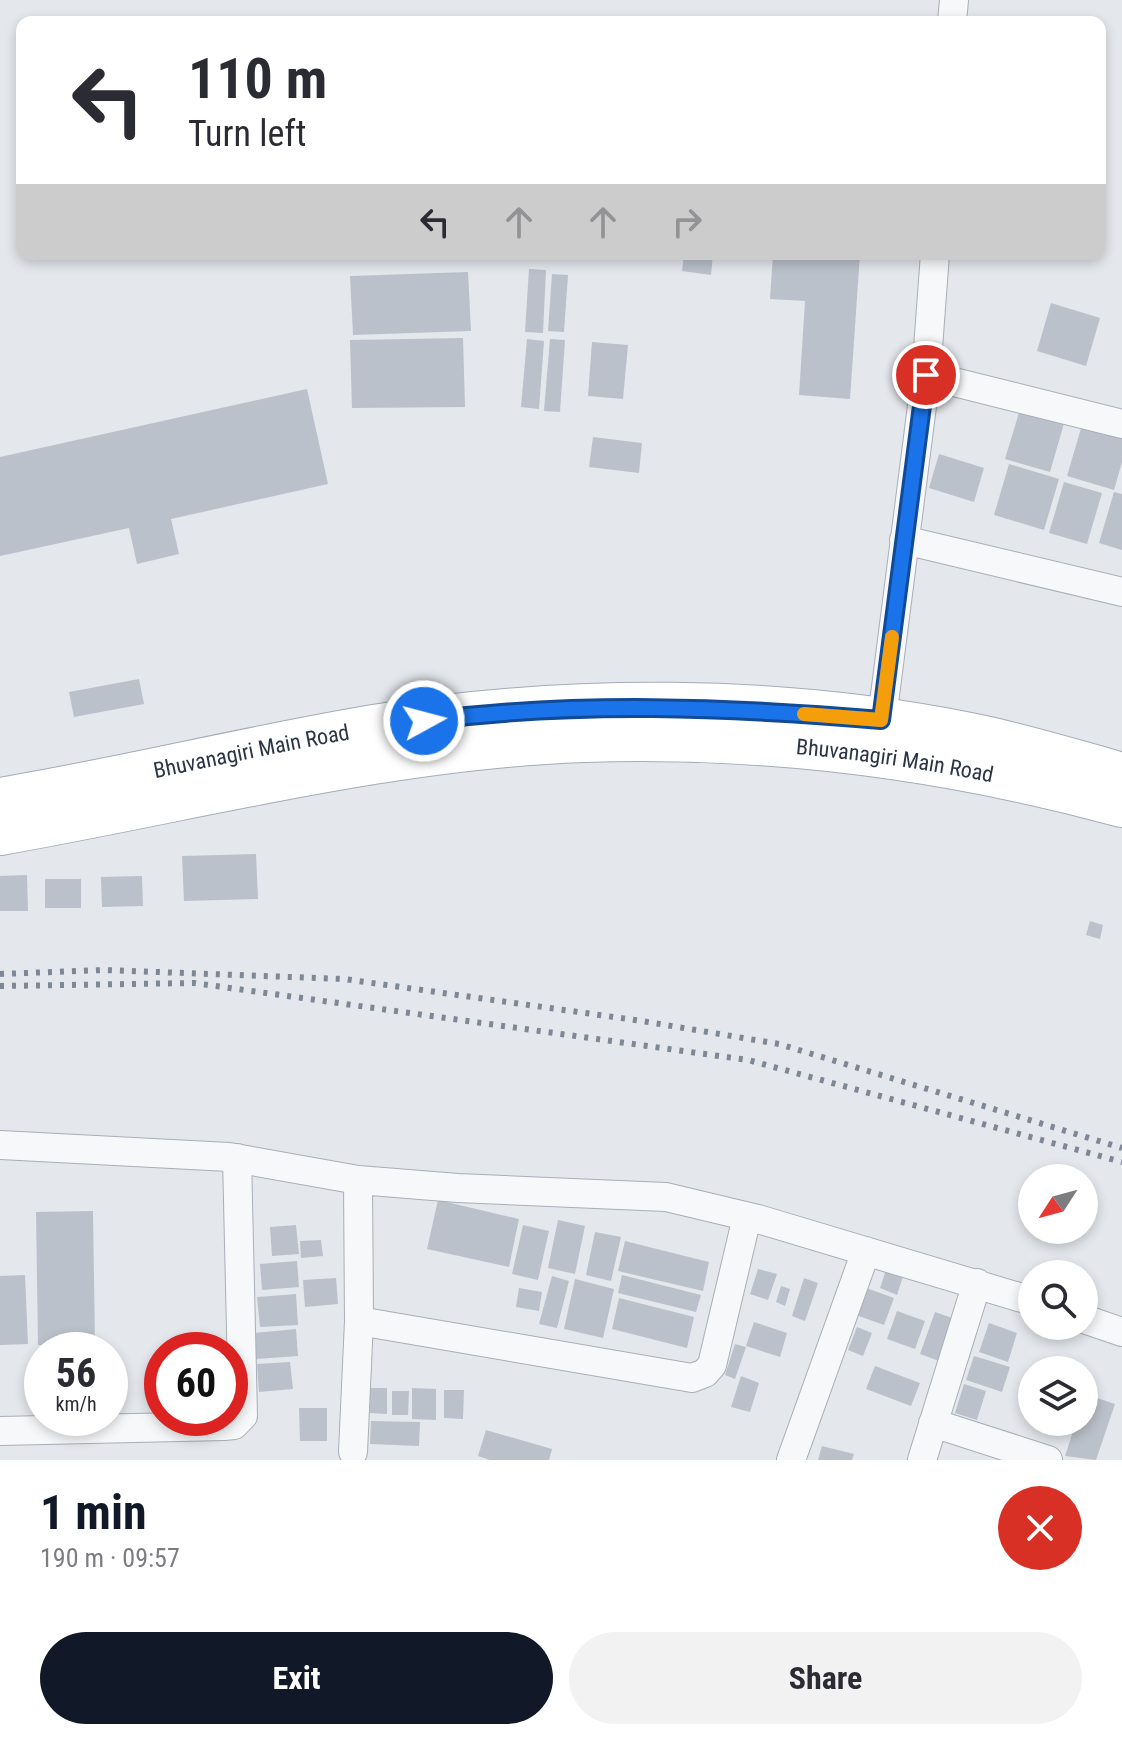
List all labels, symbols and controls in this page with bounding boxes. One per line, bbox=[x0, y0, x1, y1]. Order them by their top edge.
text: 110 m bbox=[188, 46, 327, 112]
icon: left bbox=[56, 48, 160, 152]
text: Turn left bbox=[188, 113, 306, 155]
icon: left bbox=[413, 200, 457, 244]
icon: ahead bbox=[497, 200, 541, 244]
icon: ahead bbox=[581, 200, 625, 244]
icon: right bbox=[665, 200, 709, 244]
pin bbox=[892, 341, 960, 409]
icon: arrive bbox=[904, 353, 948, 397]
position arrow bbox=[382, 679, 466, 763]
street label: Bhuvanagiri Main Road bbox=[151, 720, 351, 783]
street label: Bhuvanagiri Main Road bbox=[795, 734, 996, 787]
north arrow bbox=[1018, 1164, 1098, 1244]
map controls bbox=[1018, 1164, 1098, 1436]
button: search bbox=[1018, 1260, 1098, 1340]
speed limit sign: 60 bbox=[144, 1332, 248, 1436]
text: 56 bbox=[56, 1350, 96, 1397]
button: layers bbox=[1018, 1356, 1098, 1436]
text: km/h bbox=[55, 1392, 97, 1416]
text: 1 min bbox=[40, 1484, 147, 1541]
button: close bbox=[998, 1486, 1082, 1570]
text: 190 m · 09:57 bbox=[40, 1543, 180, 1573]
button: Exit bbox=[40, 1632, 553, 1724]
button: Share bbox=[569, 1632, 1082, 1724]

